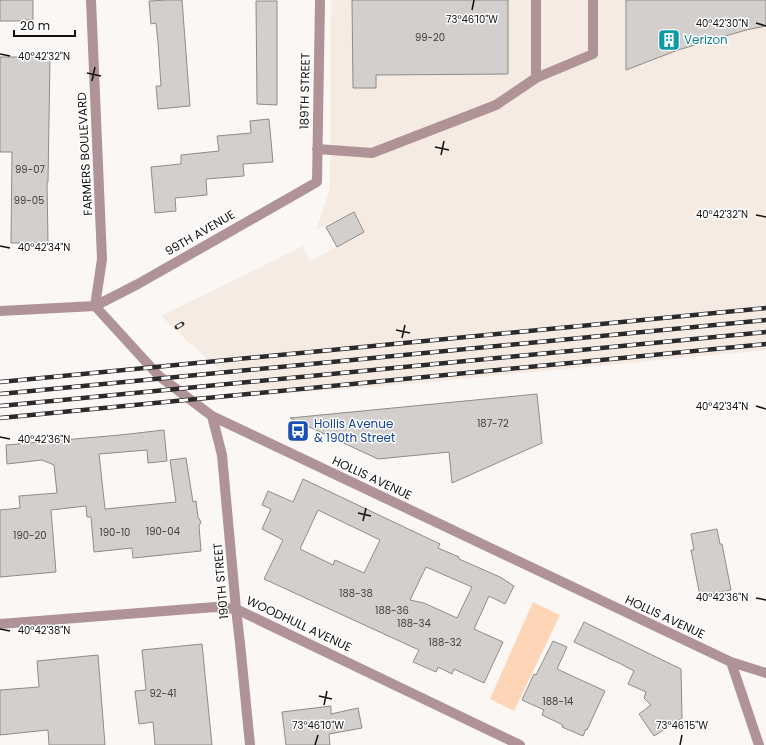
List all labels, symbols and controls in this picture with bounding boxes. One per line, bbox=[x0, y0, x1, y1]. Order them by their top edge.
scale bar bbox=[14, 12, 75, 38]
text: 73°46'10"W bbox=[446, 12, 498, 27]
text: 40°42'30"N bbox=[696, 16, 748, 31]
text: 20 m bbox=[20, 17, 50, 34]
building icon: Verizon bbox=[656, 27, 682, 53]
house number: 99-20 bbox=[415, 30, 445, 45]
place label: Verizon bbox=[684, 31, 728, 48]
text: 40°42'32"N bbox=[18, 49, 70, 64]
street label: 189TH STREET bbox=[295, 52, 314, 129]
street label: FARMERS BOULEVARD bbox=[73, 92, 96, 216]
house number: 99-07 bbox=[15, 162, 45, 177]
house number: 99-05 bbox=[14, 193, 44, 208]
street label: 99TH AVENUE bbox=[162, 206, 238, 259]
text: 40°42'32"N bbox=[696, 207, 748, 222]
text: 40°42'34"N bbox=[18, 240, 70, 255]
text: 40°42'34"N bbox=[696, 399, 748, 414]
place label: Hollis Avenue & 190th Street bbox=[314, 415, 395, 446]
house number: 187-72 bbox=[477, 416, 509, 431]
bus stop icon: Hollis Avenue & 190th Street bbox=[285, 418, 311, 444]
text: 40°42'36"N bbox=[18, 432, 70, 447]
street label: HOLLIS AVENUE bbox=[329, 452, 415, 503]
house number: 190-04 bbox=[146, 524, 180, 539]
house number: 190-10 bbox=[100, 525, 130, 540]
house number: 190-20 bbox=[13, 528, 47, 543]
street label: 190TH STREET bbox=[209, 542, 232, 620]
house number: 188-38 bbox=[339, 586, 373, 601]
text: 40°42'36"N bbox=[696, 590, 748, 605]
street label: HOLLIS AVENUE bbox=[622, 591, 708, 642]
street label: WOODHULL AVENUE bbox=[244, 592, 355, 655]
house number: 188-36 bbox=[375, 603, 409, 618]
house number: 188-34 bbox=[397, 616, 431, 631]
text: 40°42'38"N bbox=[18, 623, 70, 638]
house number: 188-32 bbox=[429, 635, 462, 650]
house number: 92-41 bbox=[149, 686, 177, 701]
house number: 188-14 bbox=[543, 694, 573, 709]
text: 73°46'10"W bbox=[292, 718, 344, 733]
text: 73°46'15"W bbox=[656, 718, 708, 733]

